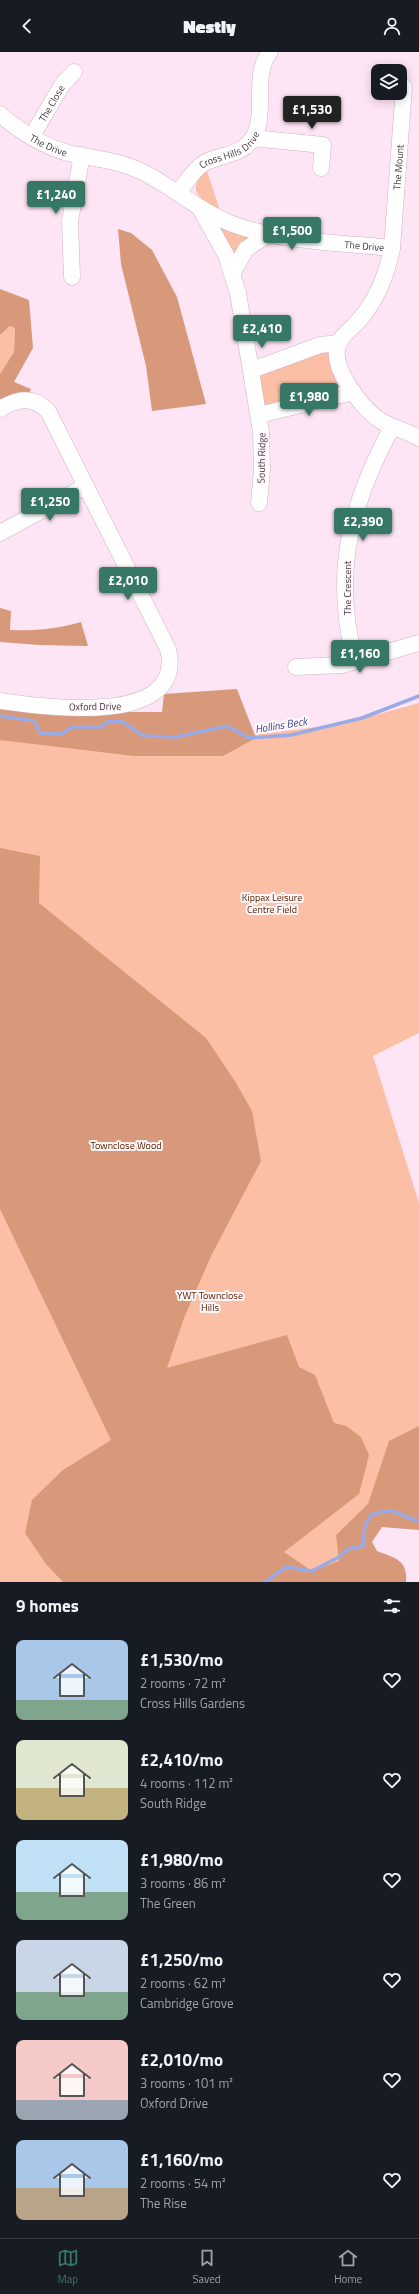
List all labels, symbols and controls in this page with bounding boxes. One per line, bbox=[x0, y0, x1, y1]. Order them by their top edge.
text: Nestly bbox=[183, 13, 236, 40]
icon: back bbox=[16, 15, 38, 37]
icon: person bbox=[381, 15, 403, 37]
map controls bbox=[371, 64, 407, 100]
button: layers bbox=[371, 64, 407, 100]
street label: The Close bbox=[35, 82, 68, 125]
pin: £1,530 bbox=[279, 96, 345, 130]
text: £1,530 bbox=[292, 99, 332, 119]
street label: Cross Hills Drive bbox=[196, 129, 263, 172]
street label: The Drive bbox=[27, 130, 69, 160]
street label: The Mount bbox=[389, 143, 408, 191]
pin: £1,240 bbox=[23, 181, 89, 215]
text: £1,240 bbox=[36, 184, 76, 204]
pin: £1,500 bbox=[259, 217, 325, 251]
text: £1,500 bbox=[272, 220, 312, 240]
street label: The Drive bbox=[344, 237, 385, 255]
pin: £2,410 bbox=[229, 315, 295, 349]
text: £2,410 bbox=[242, 318, 282, 338]
pin: £1,980 bbox=[276, 383, 342, 417]
text: £1,980 bbox=[289, 386, 329, 406]
street label: South Ridge bbox=[254, 432, 269, 484]
pin: £1,250 bbox=[17, 488, 83, 522]
text: £1,250 bbox=[30, 491, 70, 511]
pin: £2,390 bbox=[330, 508, 396, 542]
text: £2,390 bbox=[343, 511, 383, 531]
street label: The Crescent bbox=[340, 560, 355, 615]
pin: £2,010 bbox=[95, 567, 161, 601]
text: £2,010 bbox=[108, 570, 148, 590]
pin: £1,160 bbox=[327, 640, 393, 674]
text: £1,160 bbox=[340, 643, 380, 663]
street label: Oxford Drive bbox=[69, 699, 121, 714]
water label: Hollins Beck bbox=[254, 713, 309, 737]
park label: Kippax Leisure Centre Field bbox=[242, 890, 302, 917]
park label: Townclose Wood bbox=[91, 1138, 161, 1153]
park label: YWT Townclose Hills bbox=[177, 1288, 243, 1315]
text: 9 homes bbox=[16, 1593, 79, 1619]
icon: filters bbox=[381, 1595, 403, 1617]
text: £1,530/mo bbox=[140, 1647, 223, 1673]
icon: home bbox=[48, 1656, 96, 1704]
icon: heart bbox=[381, 1669, 403, 1691]
text: 2 rooms · 72 m² bbox=[140, 1673, 226, 1693]
text: Cross Hills Gardens bbox=[140, 1693, 245, 1713]
text: £2,410/mo bbox=[140, 1747, 223, 1773]
icon: home bbox=[48, 1756, 96, 1804]
icon: heart bbox=[381, 1769, 403, 1791]
text: 4 rooms · 112 m² bbox=[140, 1773, 233, 1793]
text: South Ridge bbox=[140, 1793, 206, 1813]
text: £1,980/mo bbox=[140, 1847, 223, 1873]
icon: home bbox=[48, 1856, 96, 1904]
icon: heart bbox=[381, 1869, 403, 1891]
text: 3 rooms · 86 m² bbox=[140, 1873, 226, 1893]
text: The Green bbox=[140, 1893, 196, 1913]
text: £1,250/mo bbox=[140, 1947, 223, 1973]
icon: home bbox=[48, 1956, 96, 2004]
icon: heart bbox=[381, 1969, 403, 1991]
text: 2 rooms · 62 m² bbox=[140, 1973, 226, 1993]
text: Cambridge Grove bbox=[140, 1993, 233, 2013]
text: £2,010/mo bbox=[140, 2047, 223, 2073]
icon: home bbox=[48, 2056, 96, 2104]
icon: heart bbox=[381, 2069, 403, 2091]
text: 3 rooms · 101 m² bbox=[140, 2073, 233, 2093]
text: Oxford Drive bbox=[140, 2093, 208, 2113]
text: £1,160/mo bbox=[140, 2147, 223, 2173]
icon: home bbox=[48, 2156, 96, 2204]
icon: heart bbox=[381, 2169, 403, 2191]
text: 2 rooms · 54 m² bbox=[140, 2173, 226, 2193]
text: The Rise bbox=[140, 2193, 187, 2213]
tab: Map bbox=[57, 2247, 79, 2287]
tab: Saved bbox=[193, 2247, 221, 2287]
tab: Home bbox=[334, 2247, 362, 2287]

